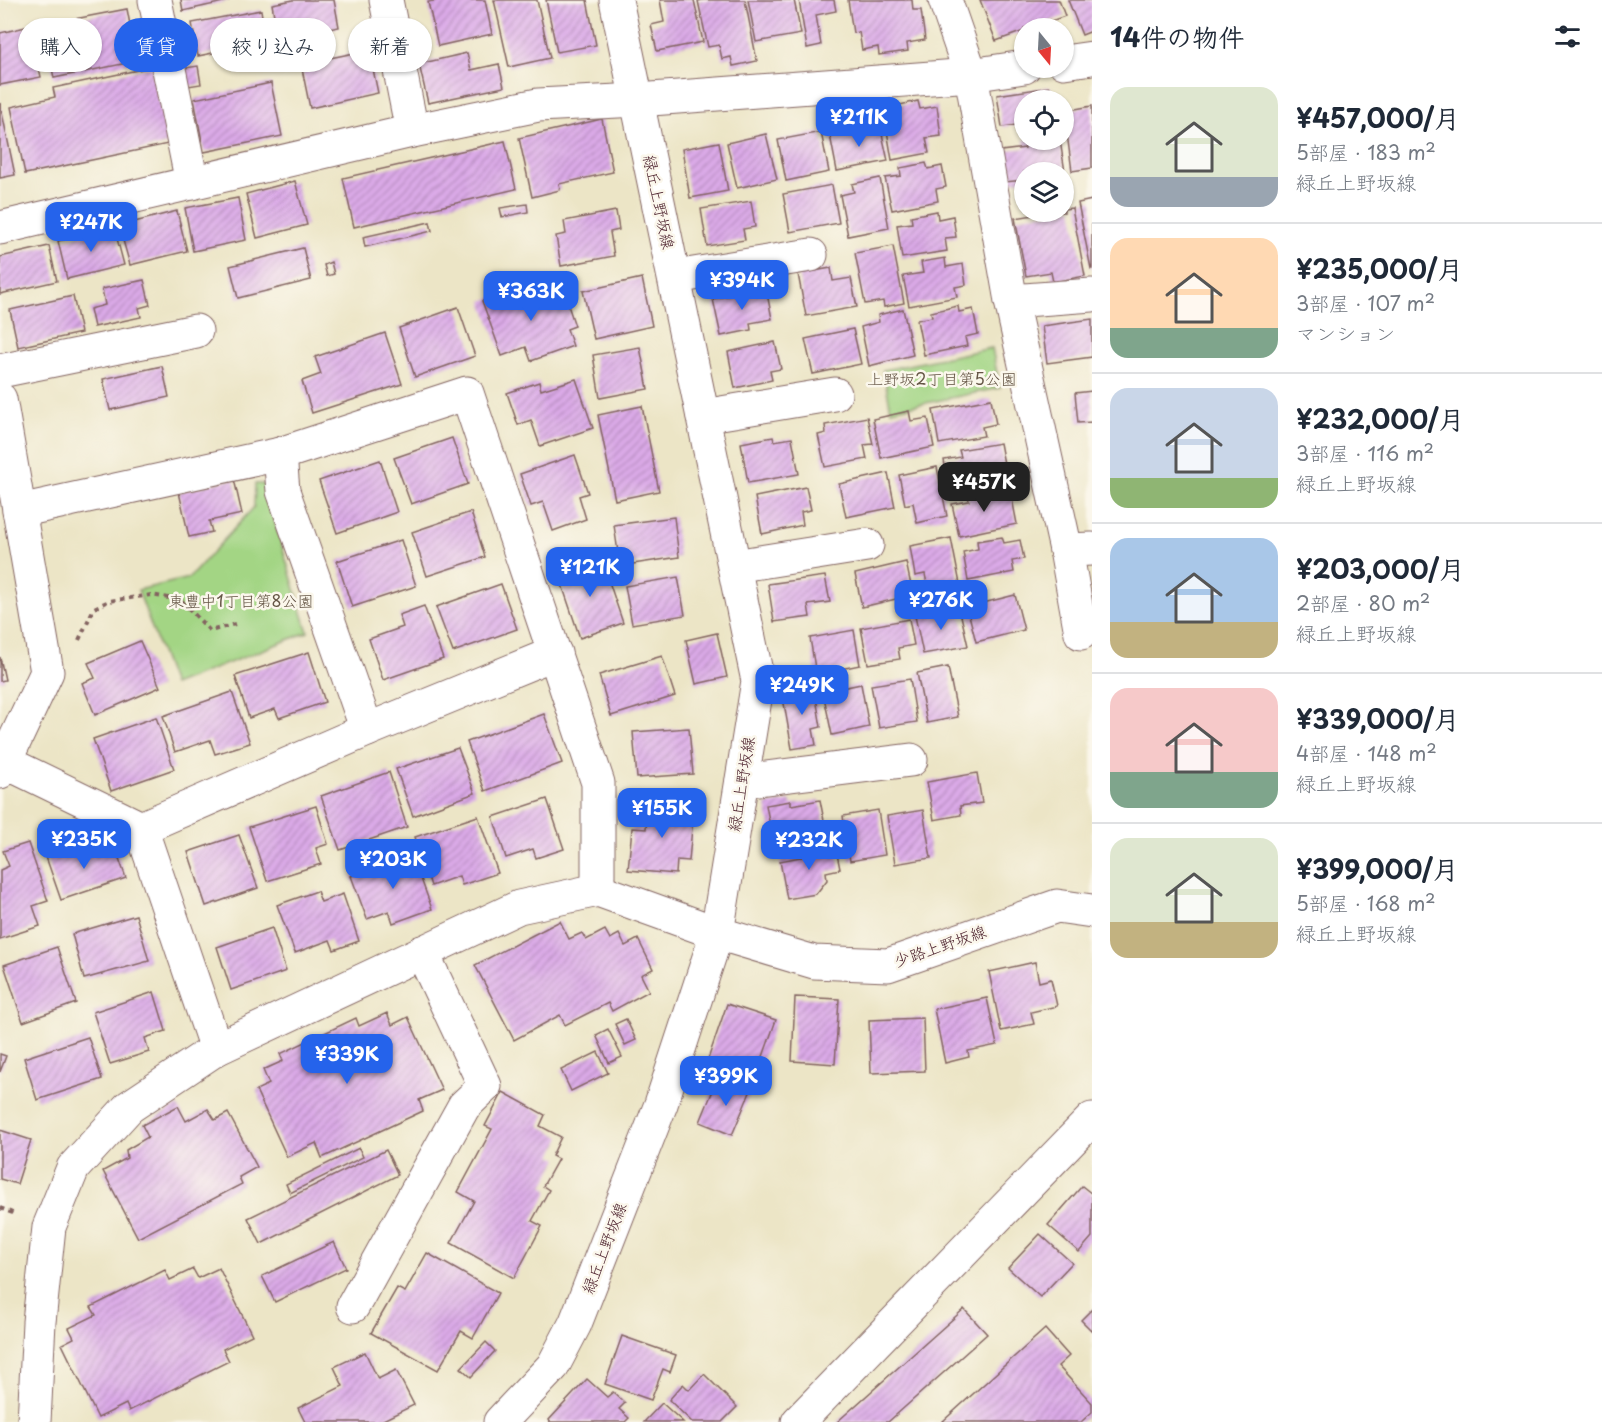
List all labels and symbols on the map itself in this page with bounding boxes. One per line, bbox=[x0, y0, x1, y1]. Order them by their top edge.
north arrow bbox=[1014, 18, 1074, 78]
pin: ¥211K bbox=[817, 97, 901, 148]
street label: 緑丘上野坂線 bbox=[638, 152, 682, 251]
pin: ¥247K bbox=[49, 202, 133, 253]
pin: ¥394K bbox=[700, 260, 784, 311]
pin: ¥363K bbox=[489, 271, 573, 322]
park label: 上野坂2丁目第5公園 bbox=[867, 366, 1017, 390]
pin: ¥457K bbox=[942, 462, 1026, 513]
pin: ¥121K bbox=[548, 547, 632, 598]
pin: ¥276K bbox=[899, 580, 983, 631]
park label: 東豊中1丁目第8公園 bbox=[168, 588, 314, 612]
pin: ¥249K bbox=[760, 665, 844, 716]
street label: 緑丘上野坂線 bbox=[721, 735, 759, 833]
pin: ¥155K bbox=[620, 788, 704, 839]
pin: ¥235K bbox=[42, 819, 126, 870]
pin: ¥232K bbox=[767, 820, 851, 871]
pin: ¥203K bbox=[351, 839, 435, 890]
street label: 少路上野坂線 bbox=[890, 918, 989, 972]
pin: ¥339K bbox=[305, 1034, 389, 1085]
pin: ¥399K bbox=[684, 1056, 768, 1107]
street label: 緑丘上野坂線 bbox=[575, 1199, 631, 1297]

